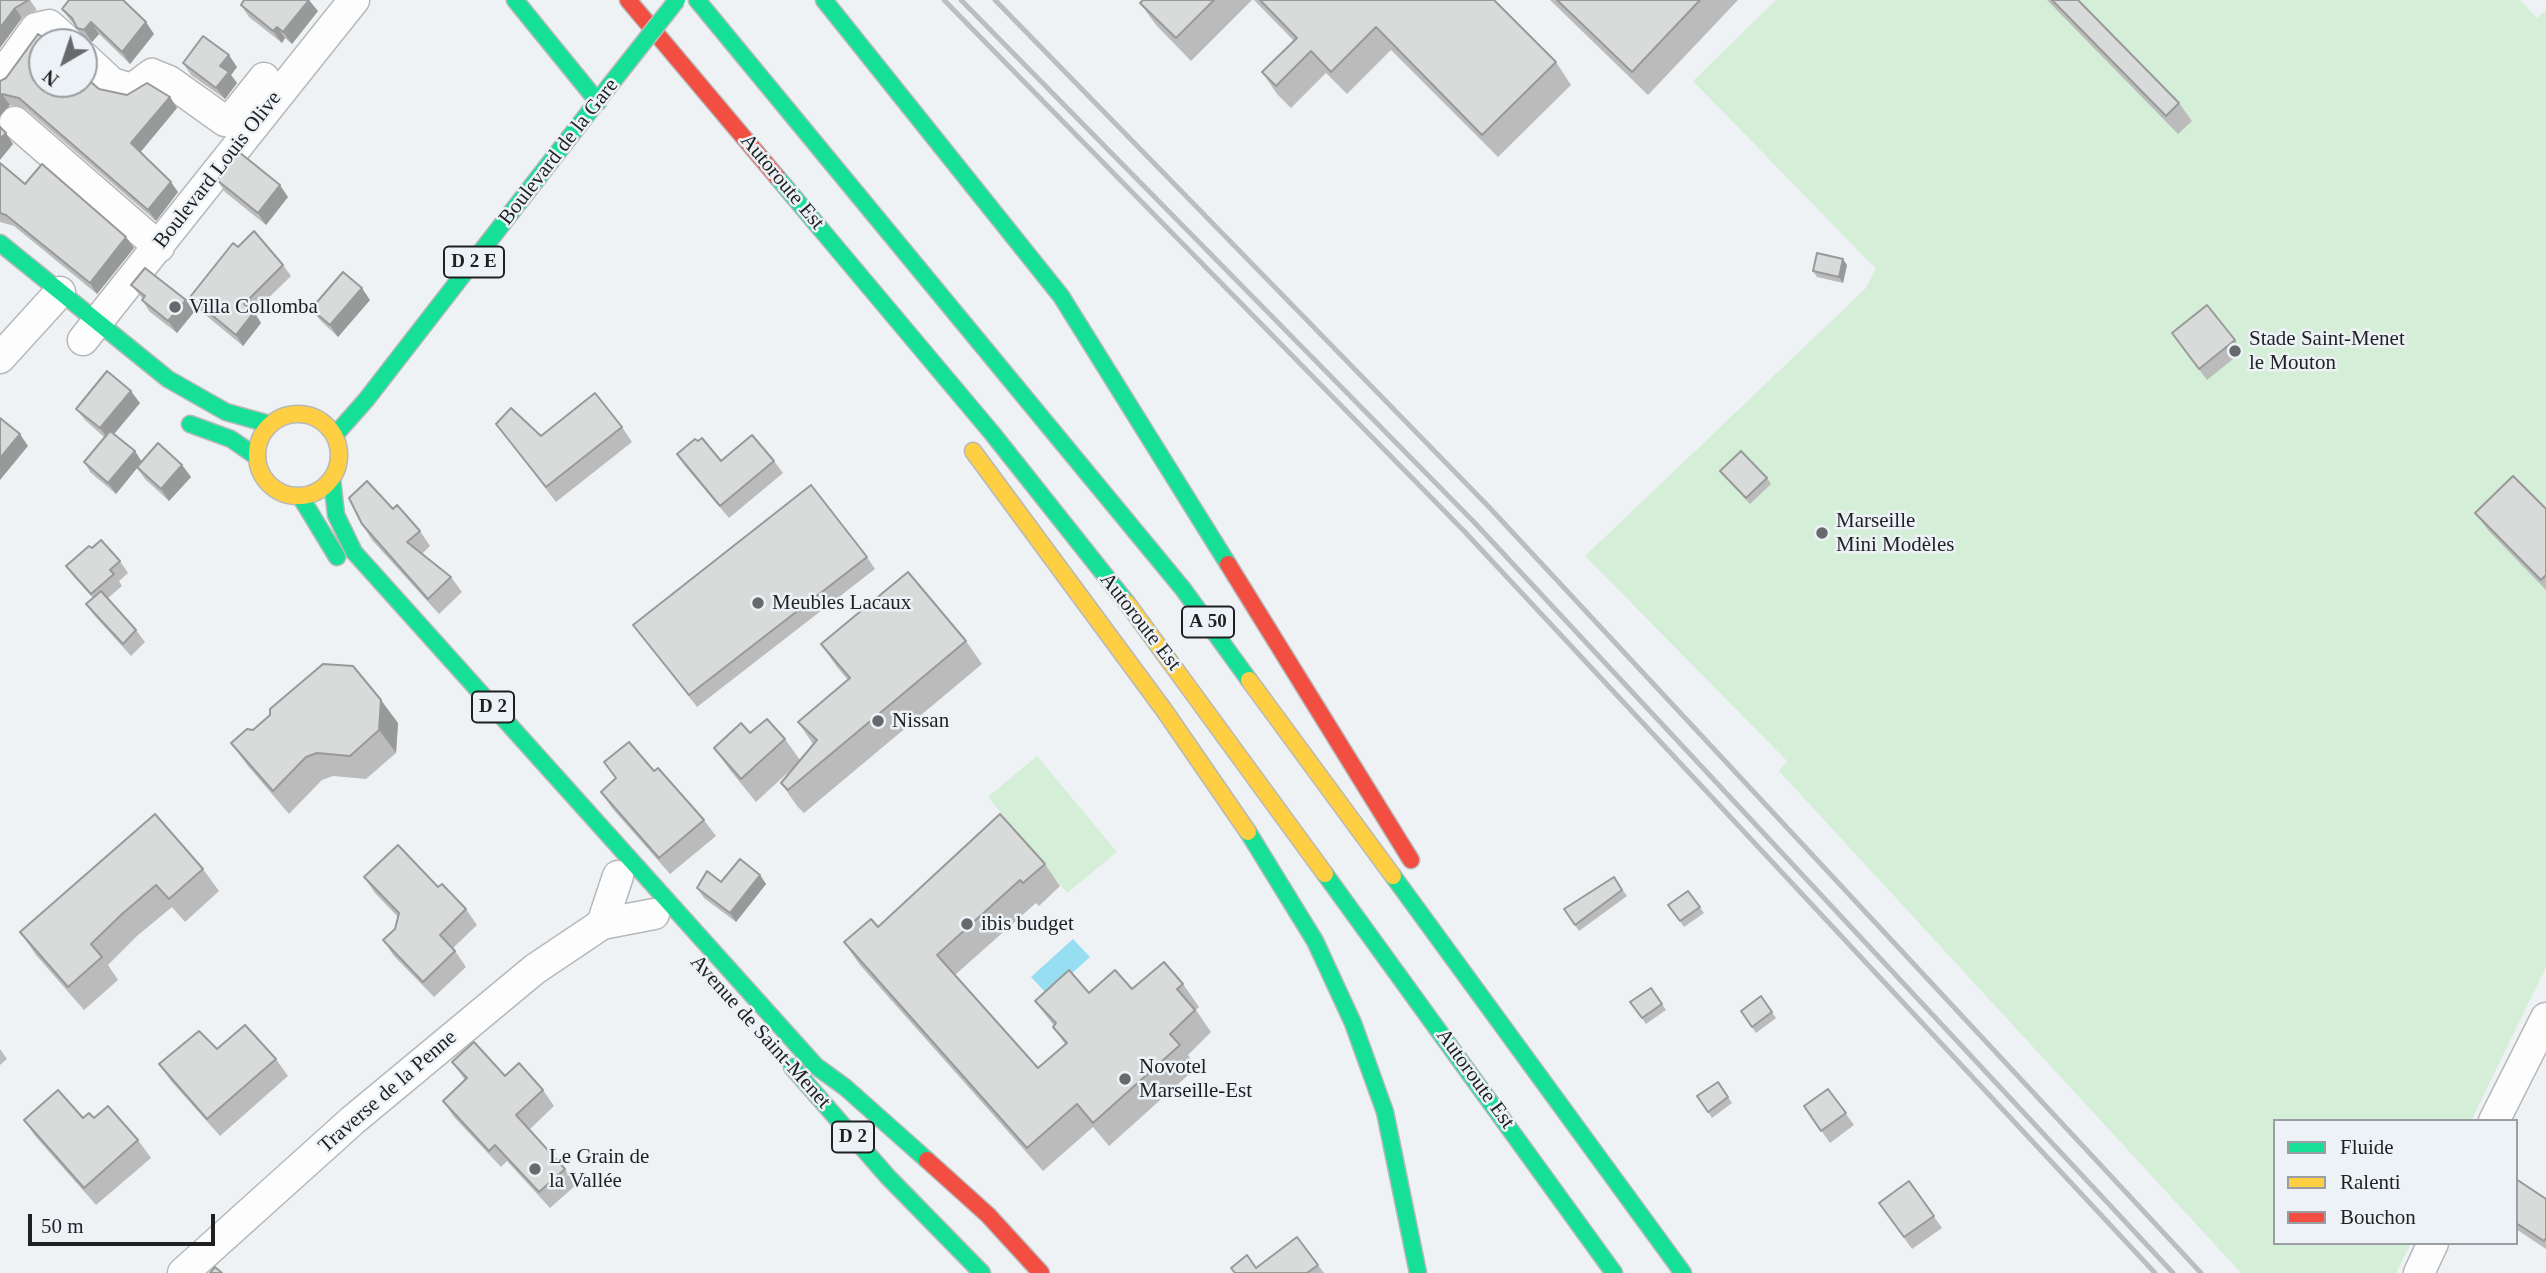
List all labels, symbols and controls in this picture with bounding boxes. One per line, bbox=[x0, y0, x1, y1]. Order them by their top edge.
north arrow bbox=[28, 28, 98, 98]
text: N bbox=[39, 66, 63, 91]
street label: Boulevard de la Gare bbox=[494, 74, 624, 230]
street label: Boulevard Louis Olive bbox=[149, 86, 287, 254]
street label: Autoroute Est bbox=[735, 129, 829, 235]
road number: D 2 E bbox=[444, 246, 504, 278]
place label: Villa Collomba bbox=[189, 294, 318, 320]
marker: Villa Collomba bbox=[167, 299, 183, 315]
place label: Stade Saint-Menet le Mouton bbox=[2249, 326, 2405, 376]
marker: Stade Saint-Menet le Mouton bbox=[2227, 343, 2243, 359]
place label: Marseille Mini Modèles bbox=[1836, 508, 1954, 558]
marker: Marseille Mini Modèles bbox=[1814, 525, 1830, 541]
street label: Autoroute Est bbox=[1094, 568, 1186, 676]
place label: Meubles Lacaux bbox=[772, 590, 911, 616]
marker: Meubles Lacaux bbox=[750, 595, 766, 611]
road number: A 50 bbox=[1182, 607, 1234, 638]
road number: D 2 bbox=[472, 692, 514, 722]
place label: Nissan bbox=[892, 708, 949, 734]
marker: Nissan bbox=[870, 713, 886, 729]
place label: ibis budget bbox=[981, 911, 1074, 937]
marker: ibis budget bbox=[959, 916, 975, 932]
street label: Avenue de Saint-Menet bbox=[684, 950, 836, 1114]
street label: Autoroute Est bbox=[1430, 1024, 1520, 1134]
street label: Traverse de la Penne bbox=[314, 1025, 462, 1159]
place label: Novotel Marseille-Est bbox=[1139, 1054, 1252, 1104]
marker: Novotel Marseille-Est bbox=[1117, 1071, 1133, 1087]
legend bbox=[2273, 1119, 2518, 1245]
road number: D 2 bbox=[832, 1121, 874, 1152]
text: Fluide bbox=[2340, 1135, 2394, 1159]
place label: Le Grain de la Vallée bbox=[549, 1144, 649, 1194]
marker: Le Grain de la Vallée bbox=[527, 1161, 543, 1177]
text: Ralenti bbox=[2340, 1170, 2401, 1194]
scale bar bbox=[32, 1200, 219, 1244]
text: Bouchon bbox=[2340, 1205, 2416, 1229]
text: 50 m bbox=[41, 1214, 84, 1238]

